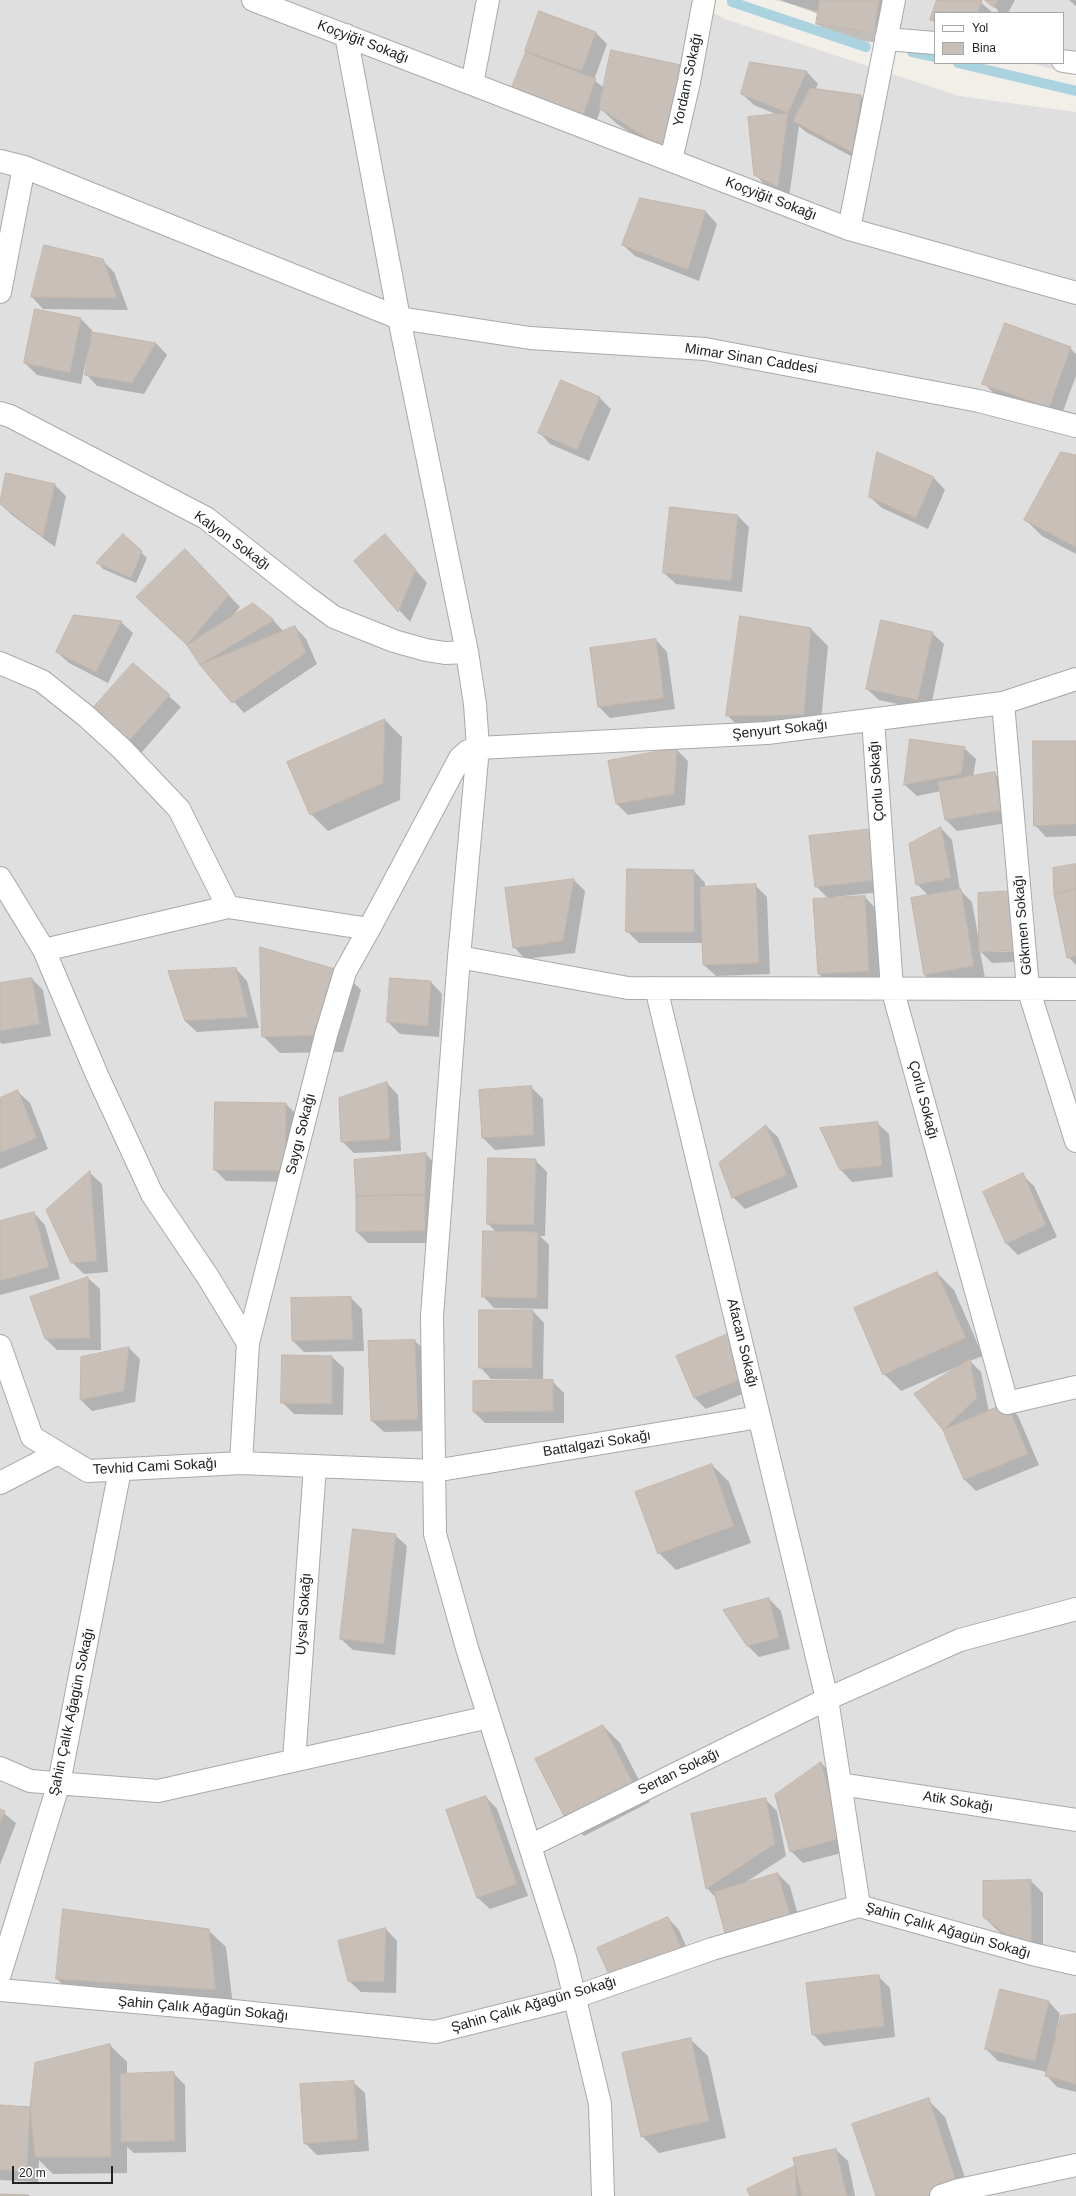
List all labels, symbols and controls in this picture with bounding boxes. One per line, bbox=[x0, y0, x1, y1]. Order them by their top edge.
legend bbox=[934, 12, 1064, 64]
street label: Koçyiğit Sokağı bbox=[315, 17, 411, 67]
text: Yol bbox=[972, 21, 988, 35]
street label: Yordam Sokağı bbox=[670, 32, 706, 128]
text: Bina bbox=[972, 41, 996, 55]
street label: Koçyiğit Sokağı bbox=[723, 174, 819, 224]
street label: Mimar Sinan Caddesi bbox=[684, 340, 818, 378]
street label: Kalyon Sokağı bbox=[191, 508, 273, 574]
street label: Şenyurt Sokağı bbox=[732, 717, 828, 743]
street label: Çorlu Sokağı bbox=[866, 740, 888, 822]
street label: Gökmen Sokağı bbox=[1010, 874, 1036, 976]
street label: Çorlu Sokağı bbox=[904, 1059, 942, 1141]
street label: Saygı Sokağı bbox=[283, 1092, 319, 1176]
street label: Afacan Sokağı bbox=[723, 1297, 761, 1389]
street label: Battalgazi Sokağı bbox=[542, 1427, 652, 1461]
street label: Tevhid Cami Sokağı bbox=[92, 1455, 218, 1479]
street label: Uysal Sokağı bbox=[293, 1572, 315, 1656]
street label: Şahin Çalık Ağagün Sokağı bbox=[46, 1627, 98, 1797]
street label: Sertan Sokağı bbox=[635, 1745, 723, 1799]
street label: Atik Sokağı bbox=[922, 1788, 994, 1816]
street label: Şahin Çalık Ağagün Sokağı bbox=[863, 1899, 1033, 1963]
street label: Şahin Çalık Ağagün Sokağı bbox=[449, 1973, 619, 2037]
street label: Şahin Çalık Ağagün Sokağı bbox=[117, 1993, 289, 2025]
scale bar bbox=[14, 2158, 115, 2184]
text: 20 m bbox=[19, 2166, 46, 2180]

